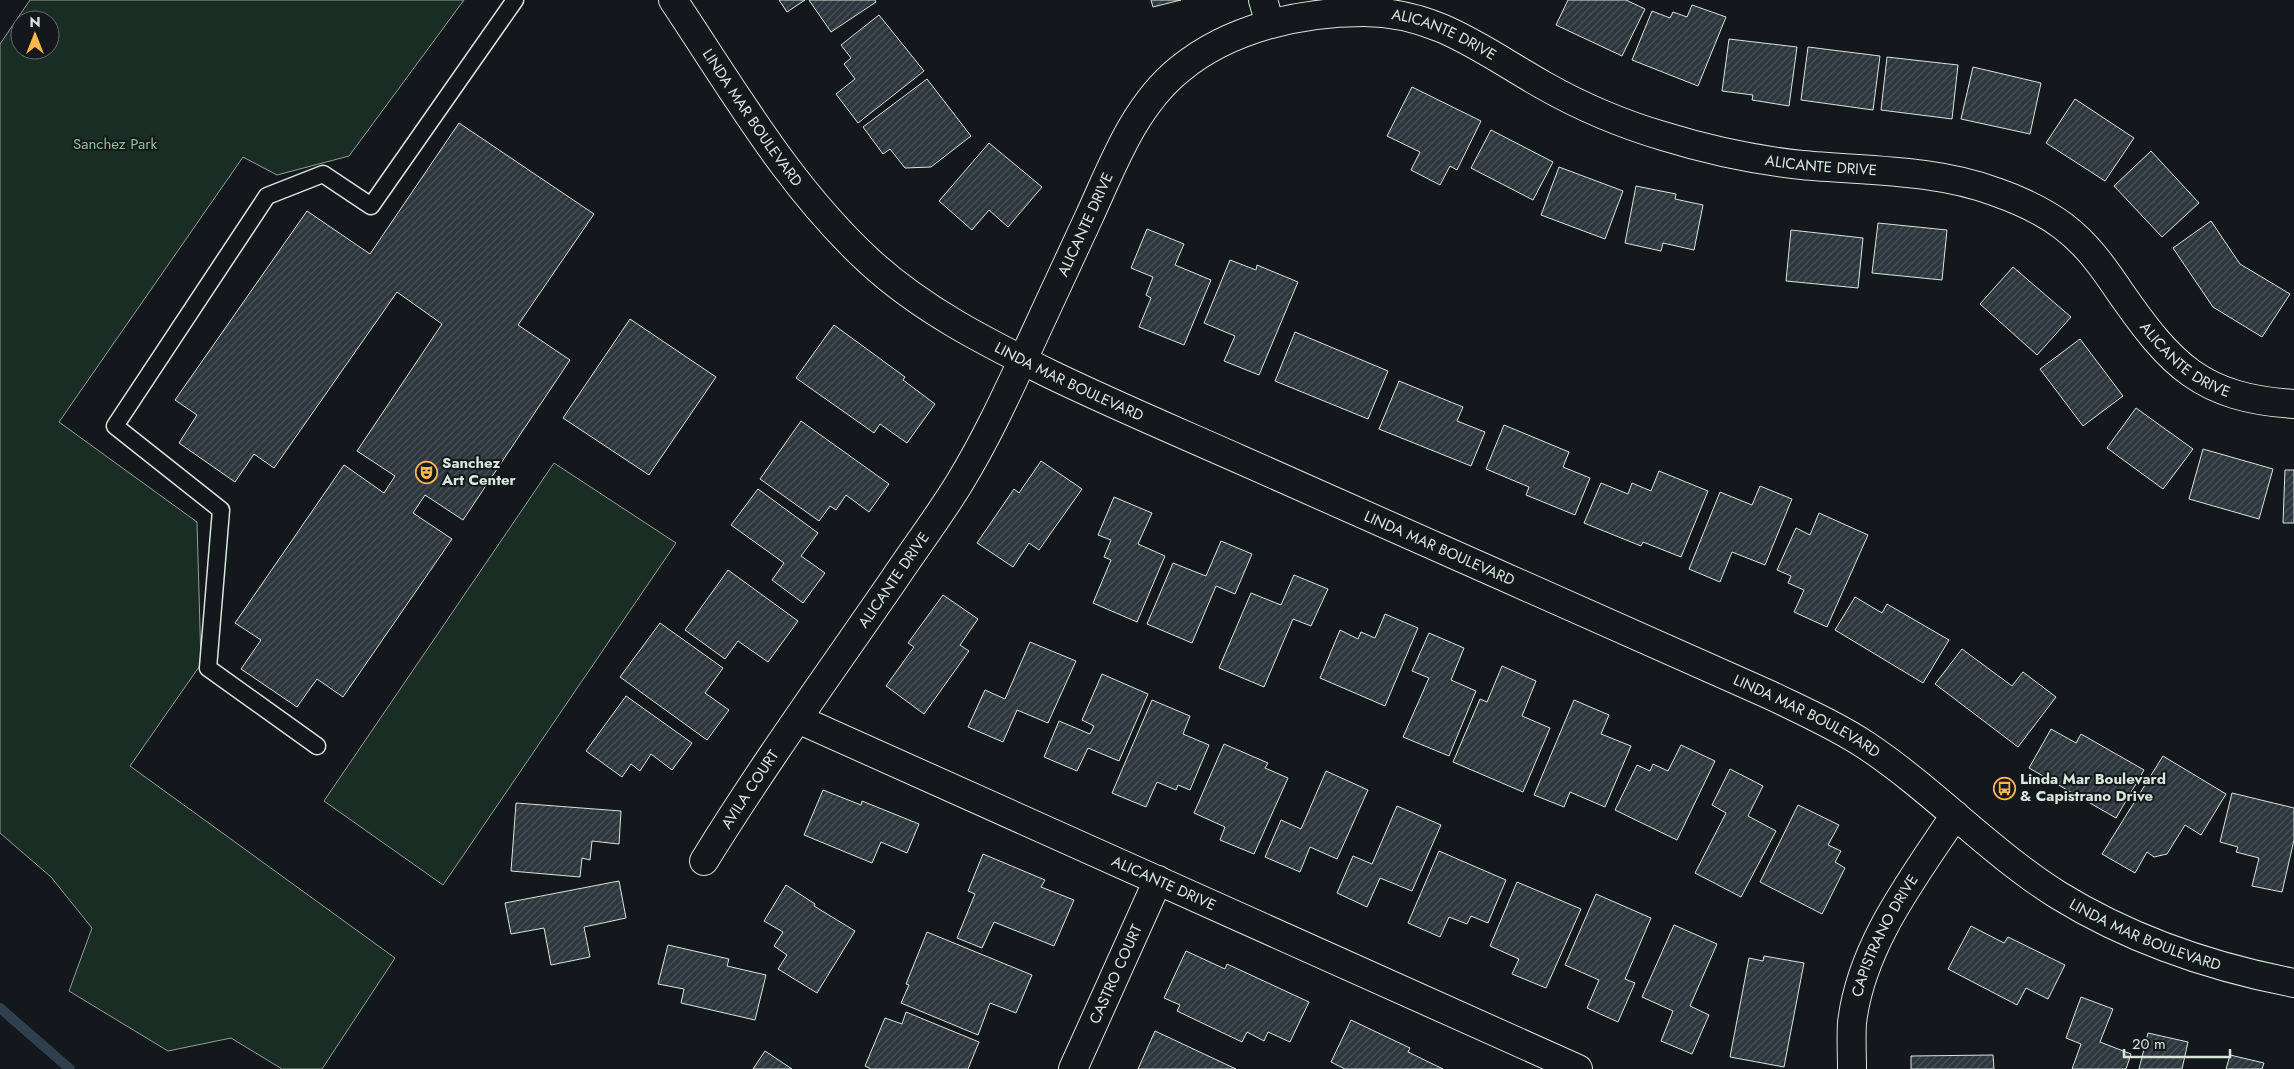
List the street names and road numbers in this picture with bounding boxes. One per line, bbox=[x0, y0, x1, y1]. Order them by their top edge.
street label: ALICANTE DRIVE bbox=[1390, 3, 1501, 66]
street label: LINDA MAR BOULEVARD bbox=[697, 45, 808, 191]
street label: ALICANTE DRIVE bbox=[1764, 149, 1878, 181]
street label: ALICANTE DRIVE bbox=[1052, 169, 1119, 280]
street label: ALICANTE DRIVE bbox=[2134, 317, 2233, 403]
street label: LINDA MAR BOULEVARD bbox=[991, 337, 1147, 427]
street label: LINDA MAR BOULEVARD bbox=[1361, 505, 1518, 591]
street label: ALICANTE DRIVE bbox=[853, 528, 935, 633]
street label: LINDA MAR BOULEVARD bbox=[1730, 669, 1885, 763]
street label: AVILA COURT bbox=[716, 746, 784, 833]
street label: ALICANTE DRIVE bbox=[1108, 850, 1220, 916]
street label: CAPISTRANO DRIVE bbox=[1846, 870, 1923, 999]
street label: LINDA MAR BOULEVARD bbox=[2065, 893, 2224, 976]
street label: CASTRO COURT bbox=[1084, 921, 1148, 1027]

